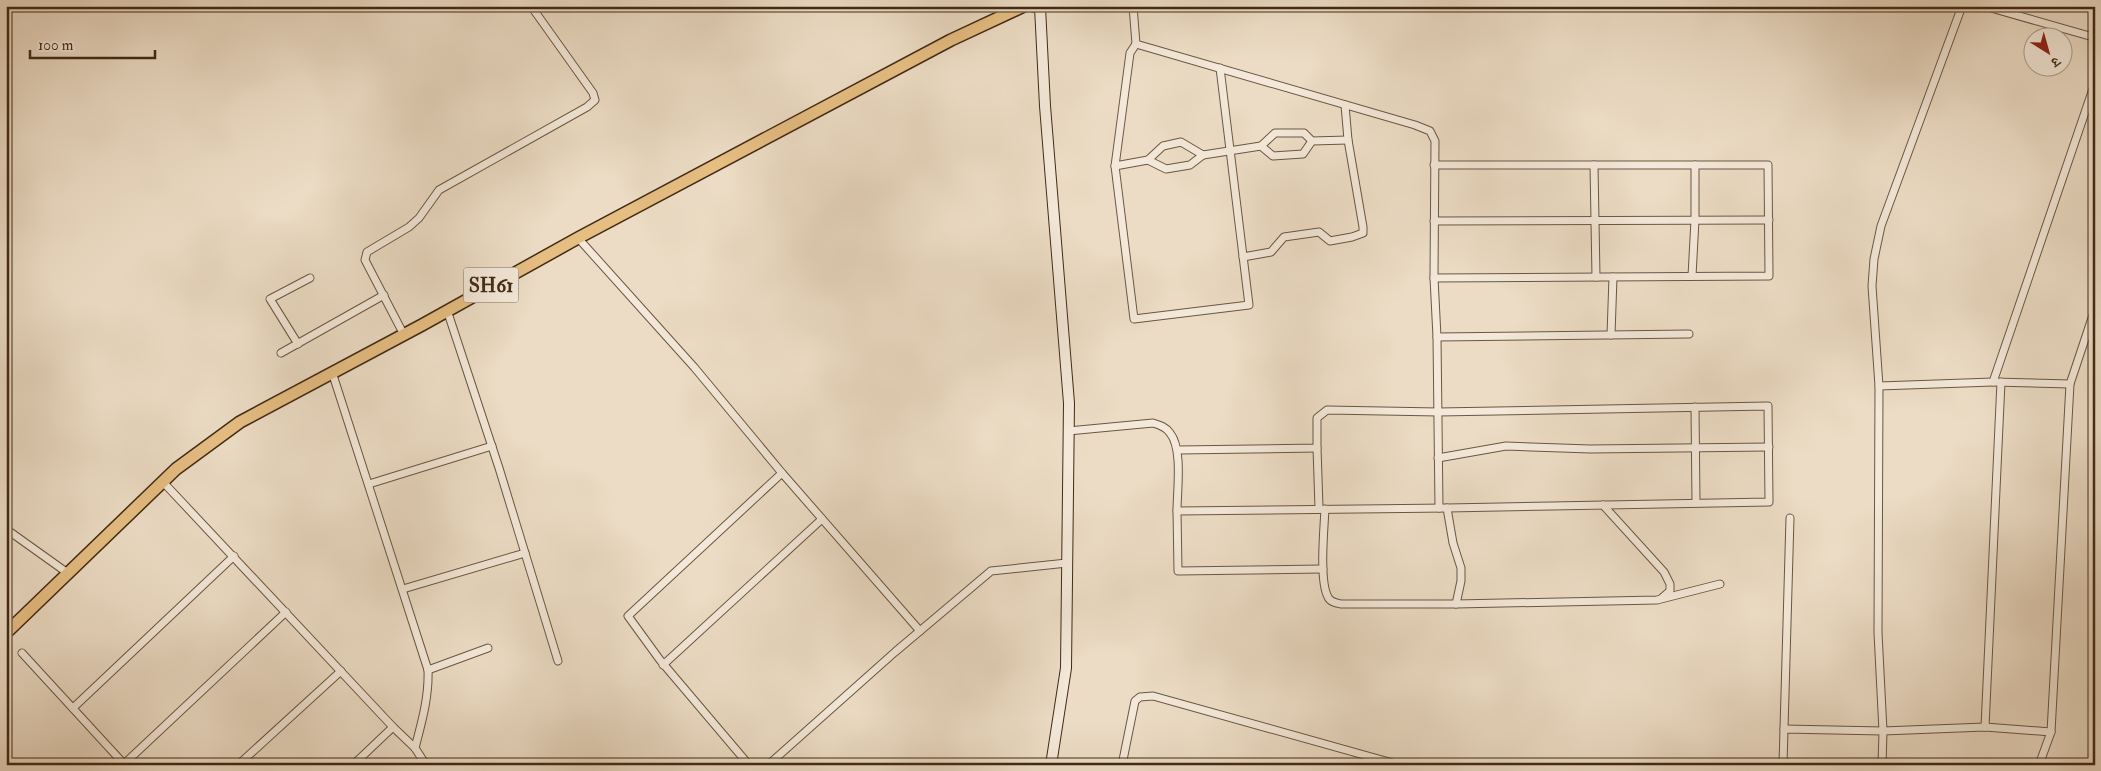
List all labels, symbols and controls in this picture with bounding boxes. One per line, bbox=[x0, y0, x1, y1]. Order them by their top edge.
scale bar bbox=[30, 28, 155, 60]
north arrow bbox=[2024, 28, 2074, 78]
text: 100 m bbox=[38, 36, 74, 55]
text: उ bbox=[2047, 52, 2064, 71]
road number: SH61 bbox=[464, 268, 518, 302]

